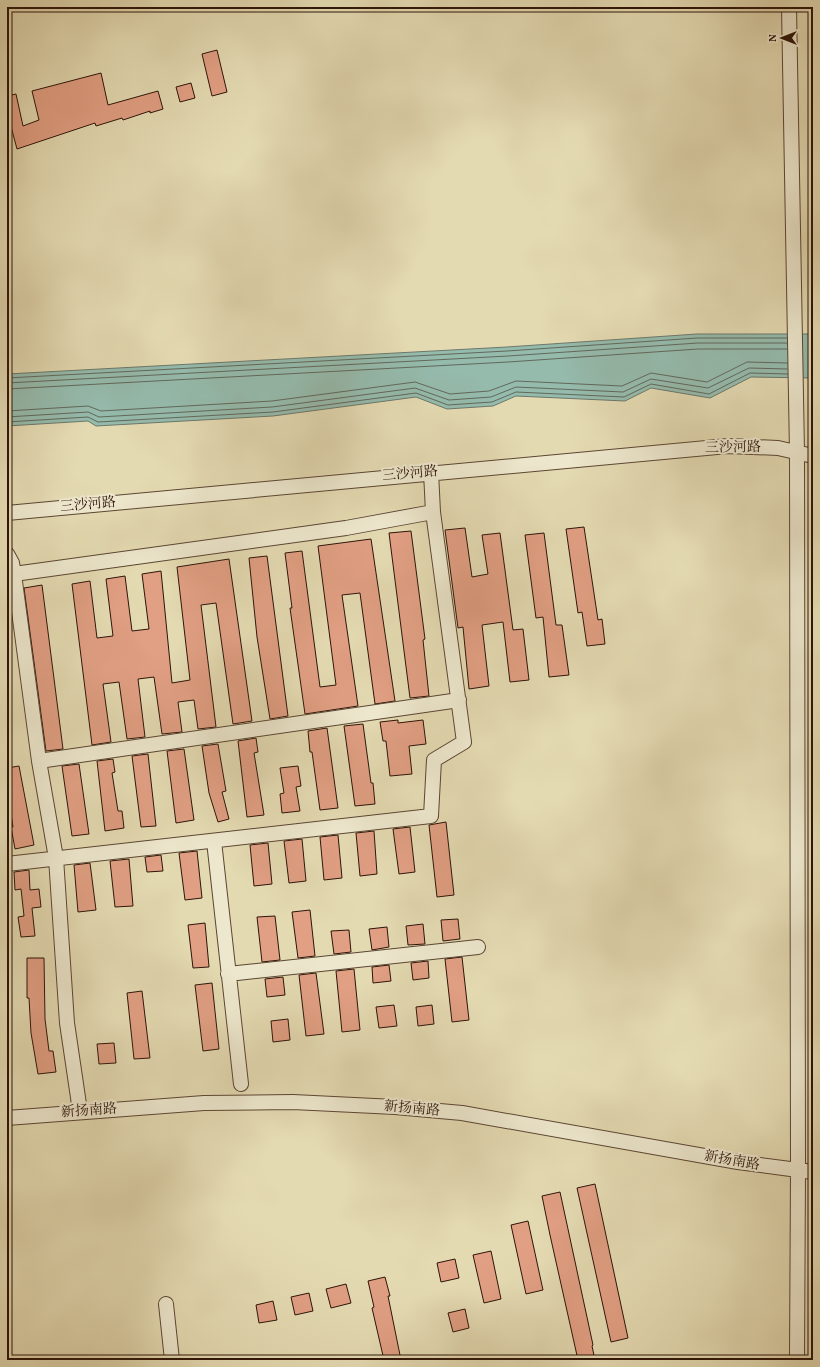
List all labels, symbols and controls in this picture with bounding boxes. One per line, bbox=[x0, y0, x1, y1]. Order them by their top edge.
north arrow bbox=[762, 18, 802, 58]
text: N bbox=[766, 34, 781, 42]
street label: 三沙河路 bbox=[705, 438, 761, 458]
street label: 三沙河路 bbox=[381, 462, 439, 486]
street label: 三沙河路 bbox=[59, 493, 117, 517]
street label: 新扬南路 bbox=[383, 1097, 441, 1121]
street label: 新扬南路 bbox=[60, 1100, 118, 1122]
street label: 新扬南路 bbox=[703, 1147, 761, 1175]

